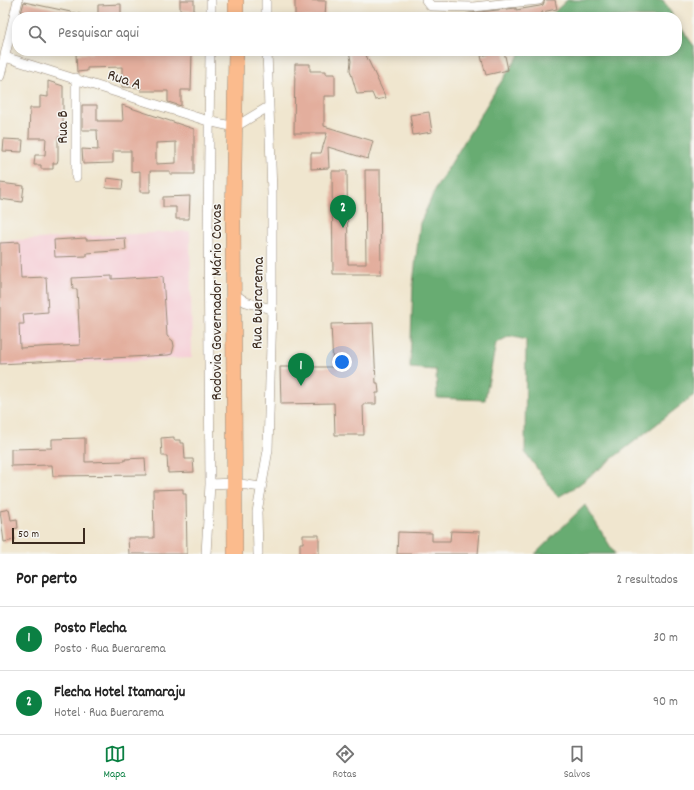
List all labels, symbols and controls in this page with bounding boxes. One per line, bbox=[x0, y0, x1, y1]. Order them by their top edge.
search box bbox=[12, 12, 682, 56]
icon: search bbox=[26, 23, 48, 45]
text: Pesquisar aqui bbox=[58, 23, 139, 45]
street label: Rua A bbox=[104, 64, 144, 97]
street label: Rua B bbox=[52, 110, 75, 144]
pin: 2 bbox=[330, 195, 356, 228]
street label: Rodovia Governador Mário Covas bbox=[206, 203, 229, 401]
street label: Rua Buerarema bbox=[246, 256, 271, 349]
your location bbox=[332, 352, 352, 372]
pin: 1 bbox=[288, 353, 314, 386]
scale bar bbox=[12, 526, 85, 545]
text: 50 m bbox=[18, 527, 39, 543]
text: Por perto bbox=[16, 568, 77, 592]
text: 2 resultados bbox=[616, 571, 678, 590]
text: Posto Flecha bbox=[54, 618, 126, 640]
text: 1 bbox=[28, 629, 30, 648]
text: 30 m bbox=[653, 629, 678, 648]
text: Posto · Rua Buerarema bbox=[54, 640, 166, 659]
text: Flecha Hotel Itamaraju bbox=[54, 682, 185, 704]
text: 2 bbox=[26, 693, 32, 712]
text: 90 m bbox=[653, 693, 678, 712]
text: Hotel · Rua Buerarema bbox=[54, 704, 164, 723]
tab: Mapa bbox=[104, 743, 126, 783]
tab: Rotas bbox=[333, 743, 357, 783]
tab: Salvos bbox=[564, 743, 590, 783]

